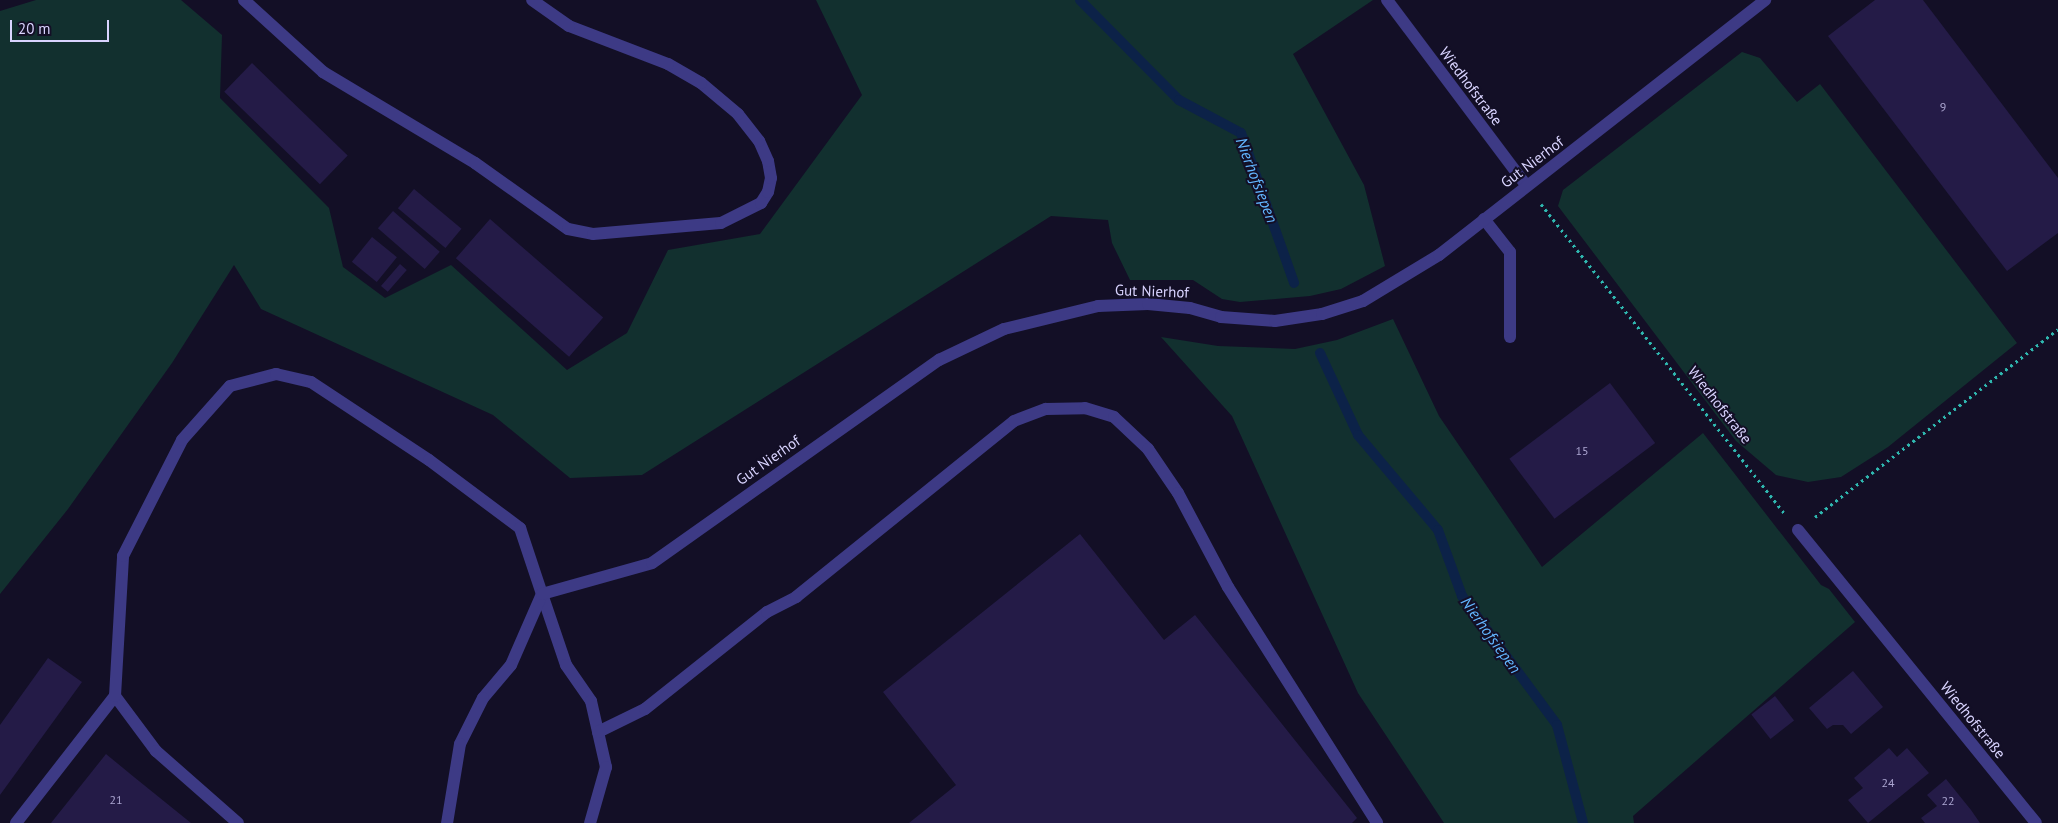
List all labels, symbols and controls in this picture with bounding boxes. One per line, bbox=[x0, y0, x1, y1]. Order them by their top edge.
scale bar bbox=[12, 10, 111, 42]
text: 20 m bbox=[18, 19, 51, 38]
street label: Wiedhofstraße bbox=[1436, 43, 1506, 129]
house number: 9 bbox=[1940, 100, 1946, 114]
street label: Gut Nierhof bbox=[1497, 133, 1567, 191]
water label: Nierhofsiepen bbox=[1232, 135, 1282, 225]
street label: Gut Nierhof bbox=[1115, 281, 1189, 301]
street label: Wiedhofstraße bbox=[1684, 363, 1756, 447]
street label: Gut Nierhof bbox=[733, 431, 803, 489]
house number: 15 bbox=[1575, 444, 1589, 458]
water label: Nierhofsiepen bbox=[1457, 593, 1525, 677]
street label: Wiedhofstraße bbox=[1937, 678, 2009, 762]
house number: 24 bbox=[1881, 776, 1895, 790]
house number: 21 bbox=[109, 793, 123, 807]
house number: 22 bbox=[1941, 794, 1955, 808]

